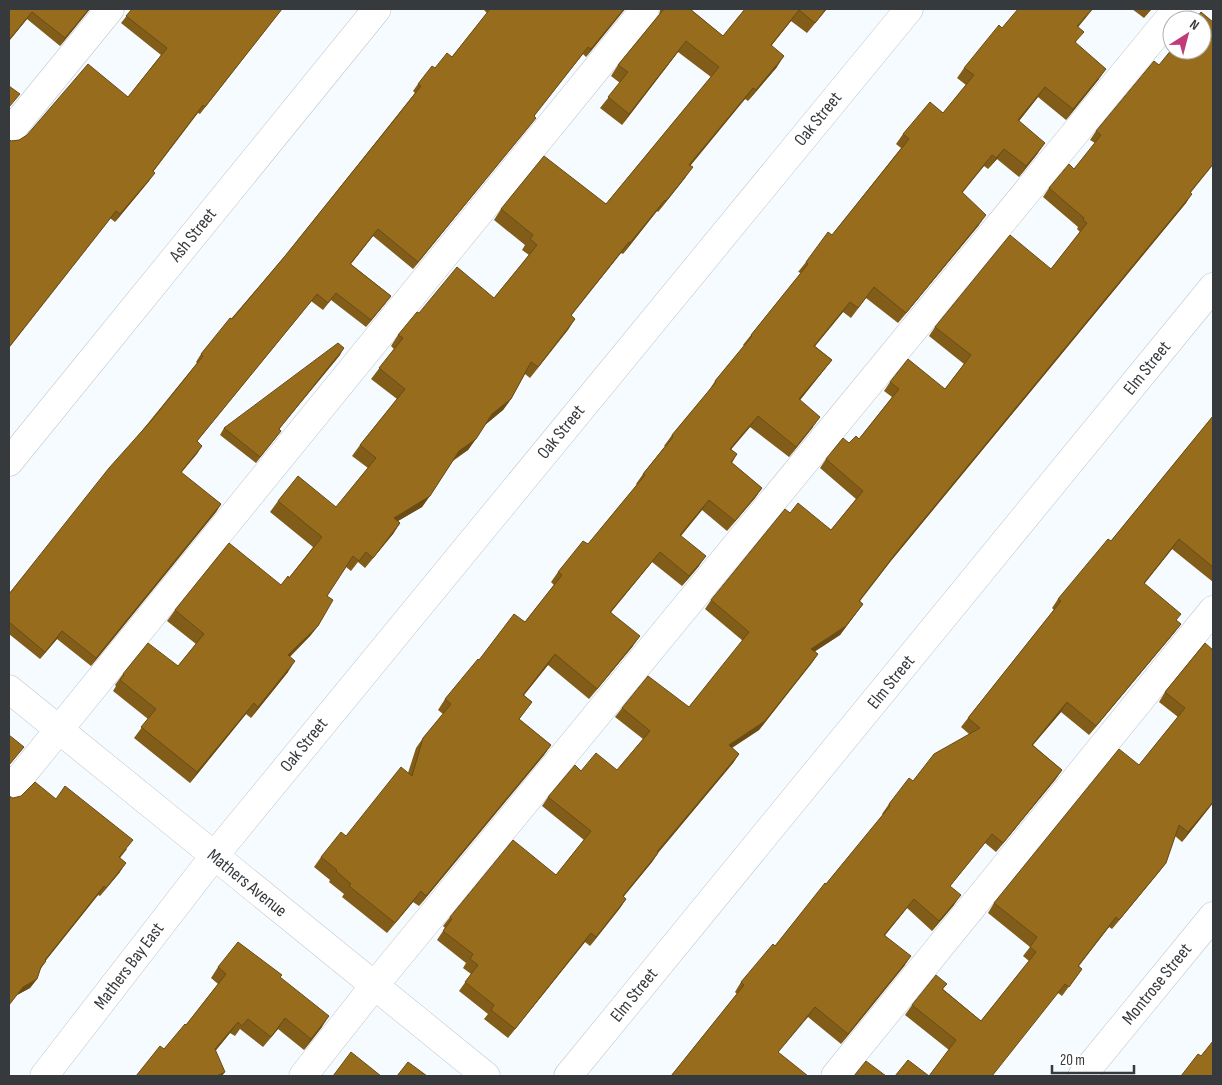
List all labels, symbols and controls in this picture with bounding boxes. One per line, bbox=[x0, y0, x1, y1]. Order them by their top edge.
north arrow bbox=[1162, 10, 1212, 60]
text: N bbox=[1186, 16, 1202, 34]
street label: Oak Street bbox=[790, 87, 846, 150]
street label: Ash Street bbox=[164, 204, 221, 267]
street label: Elm Street bbox=[1119, 336, 1175, 399]
street label: Oak Street bbox=[533, 400, 589, 463]
street label: Elm Street bbox=[863, 650, 919, 713]
street label: Oak Street bbox=[276, 713, 332, 776]
street label: Mathers Avenue bbox=[203, 845, 291, 921]
street label: Mathers Bay East bbox=[90, 918, 169, 1013]
street label: Montrose Street bbox=[1118, 939, 1196, 1029]
street label: Elm Street bbox=[606, 963, 662, 1026]
scale bar bbox=[1052, 1042, 1134, 1074]
text: 20 m bbox=[1060, 1051, 1085, 1070]

